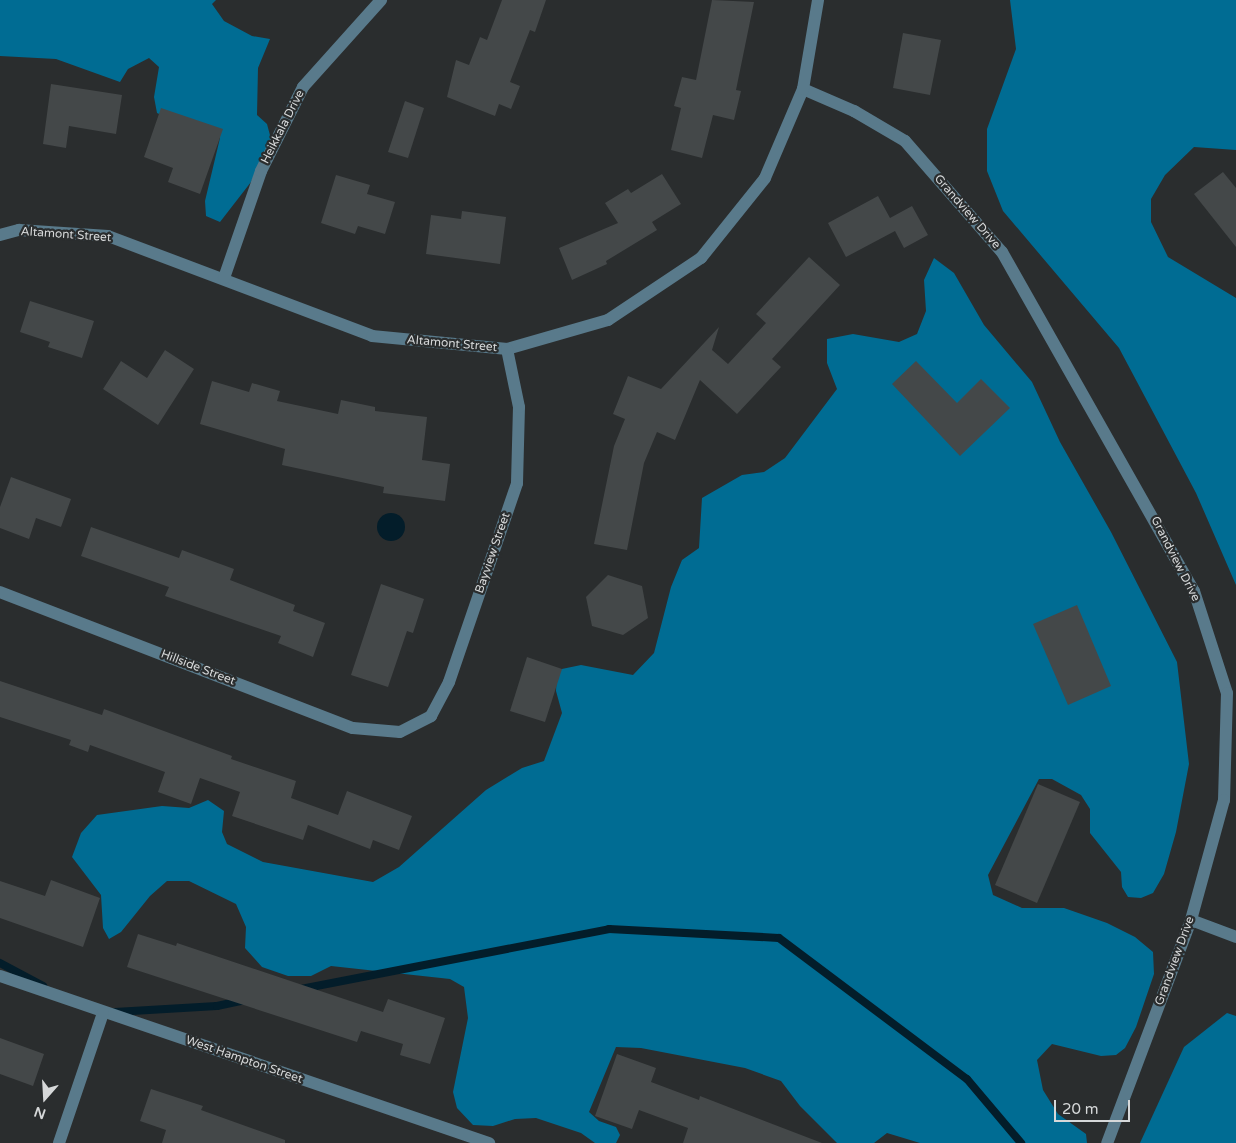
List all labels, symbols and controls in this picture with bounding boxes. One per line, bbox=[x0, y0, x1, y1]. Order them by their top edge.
street label: Heikkala Drive bbox=[258, 88, 308, 166]
street label: Grandview Drive bbox=[931, 172, 1003, 252]
street label: Altamont Street bbox=[20, 225, 112, 245]
street label: Altamont Street bbox=[406, 333, 498, 355]
street label: Bayview Street bbox=[472, 511, 514, 595]
street label: Grandview Drive bbox=[1147, 514, 1203, 604]
street label: Hillside Street bbox=[159, 647, 237, 689]
street label: Grandview Drive bbox=[1152, 915, 1198, 1007]
street label: West Hampton Street bbox=[184, 1033, 304, 1087]
north arrow bbox=[20, 1073, 70, 1123]
scale bar bbox=[1056, 1090, 1132, 1122]
text: 20 m bbox=[1062, 1100, 1099, 1118]
text: N bbox=[32, 1103, 48, 1123]

